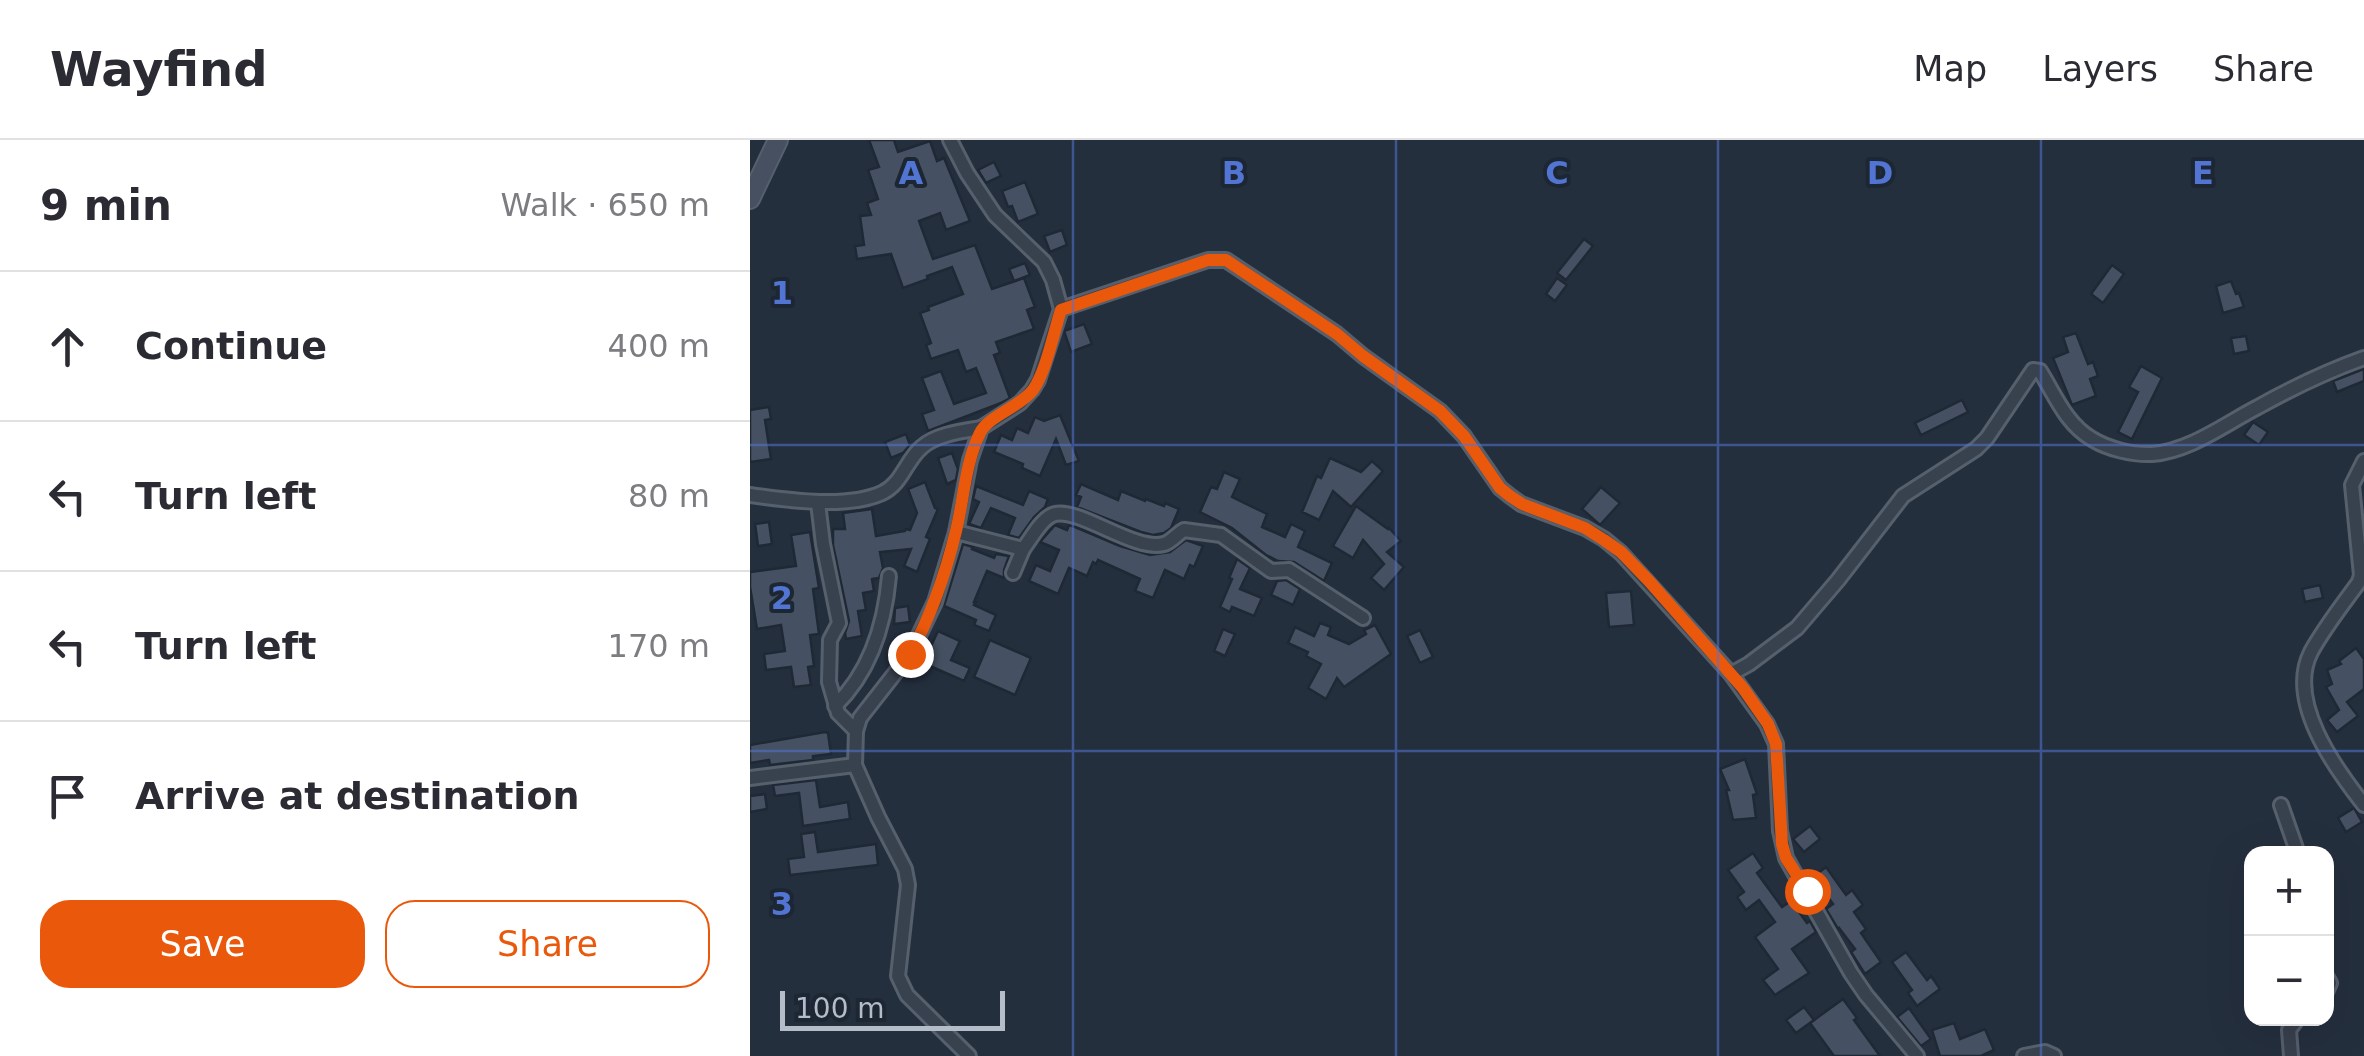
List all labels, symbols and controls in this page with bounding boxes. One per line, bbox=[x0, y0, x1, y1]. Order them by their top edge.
text: Wayfind bbox=[50, 41, 268, 97]
text: Map bbox=[1913, 49, 1987, 89]
text: Layers bbox=[2042, 49, 2158, 89]
text: Share bbox=[2213, 49, 2314, 89]
text: A bbox=[899, 154, 924, 192]
text: B bbox=[1222, 154, 1246, 192]
text: C bbox=[1545, 154, 1569, 192]
text: D bbox=[1867, 154, 1893, 192]
text: E bbox=[2192, 154, 2214, 192]
text: 9 min bbox=[40, 181, 172, 230]
text: Walk · 650 m bbox=[500, 186, 710, 224]
text: 1 bbox=[771, 274, 793, 312]
icon: ahead bbox=[40, 319, 95, 374]
text: Continue bbox=[135, 324, 327, 368]
text: 400 m bbox=[608, 327, 710, 365]
icon: left bbox=[40, 469, 95, 524]
text: Turn left bbox=[135, 474, 316, 518]
text: 80 m bbox=[628, 477, 710, 515]
text: 2 bbox=[771, 579, 793, 617]
icon: left bbox=[40, 619, 95, 674]
text: Turn left bbox=[135, 624, 316, 668]
text: 170 m bbox=[608, 627, 710, 665]
route end bbox=[888, 632, 934, 678]
icon: arrive bbox=[40, 769, 95, 824]
text: Arrive at destination bbox=[135, 774, 580, 818]
map controls bbox=[2244, 846, 2334, 1026]
button: + bbox=[2244, 846, 2334, 936]
route start bbox=[1785, 869, 1831, 915]
text: 3 bbox=[771, 885, 793, 923]
button: Save bbox=[40, 900, 365, 988]
button: Share bbox=[385, 900, 710, 988]
button: − bbox=[2244, 936, 2334, 1026]
scale bar bbox=[780, 986, 1005, 1030]
text: 100 m bbox=[795, 992, 885, 1025]

